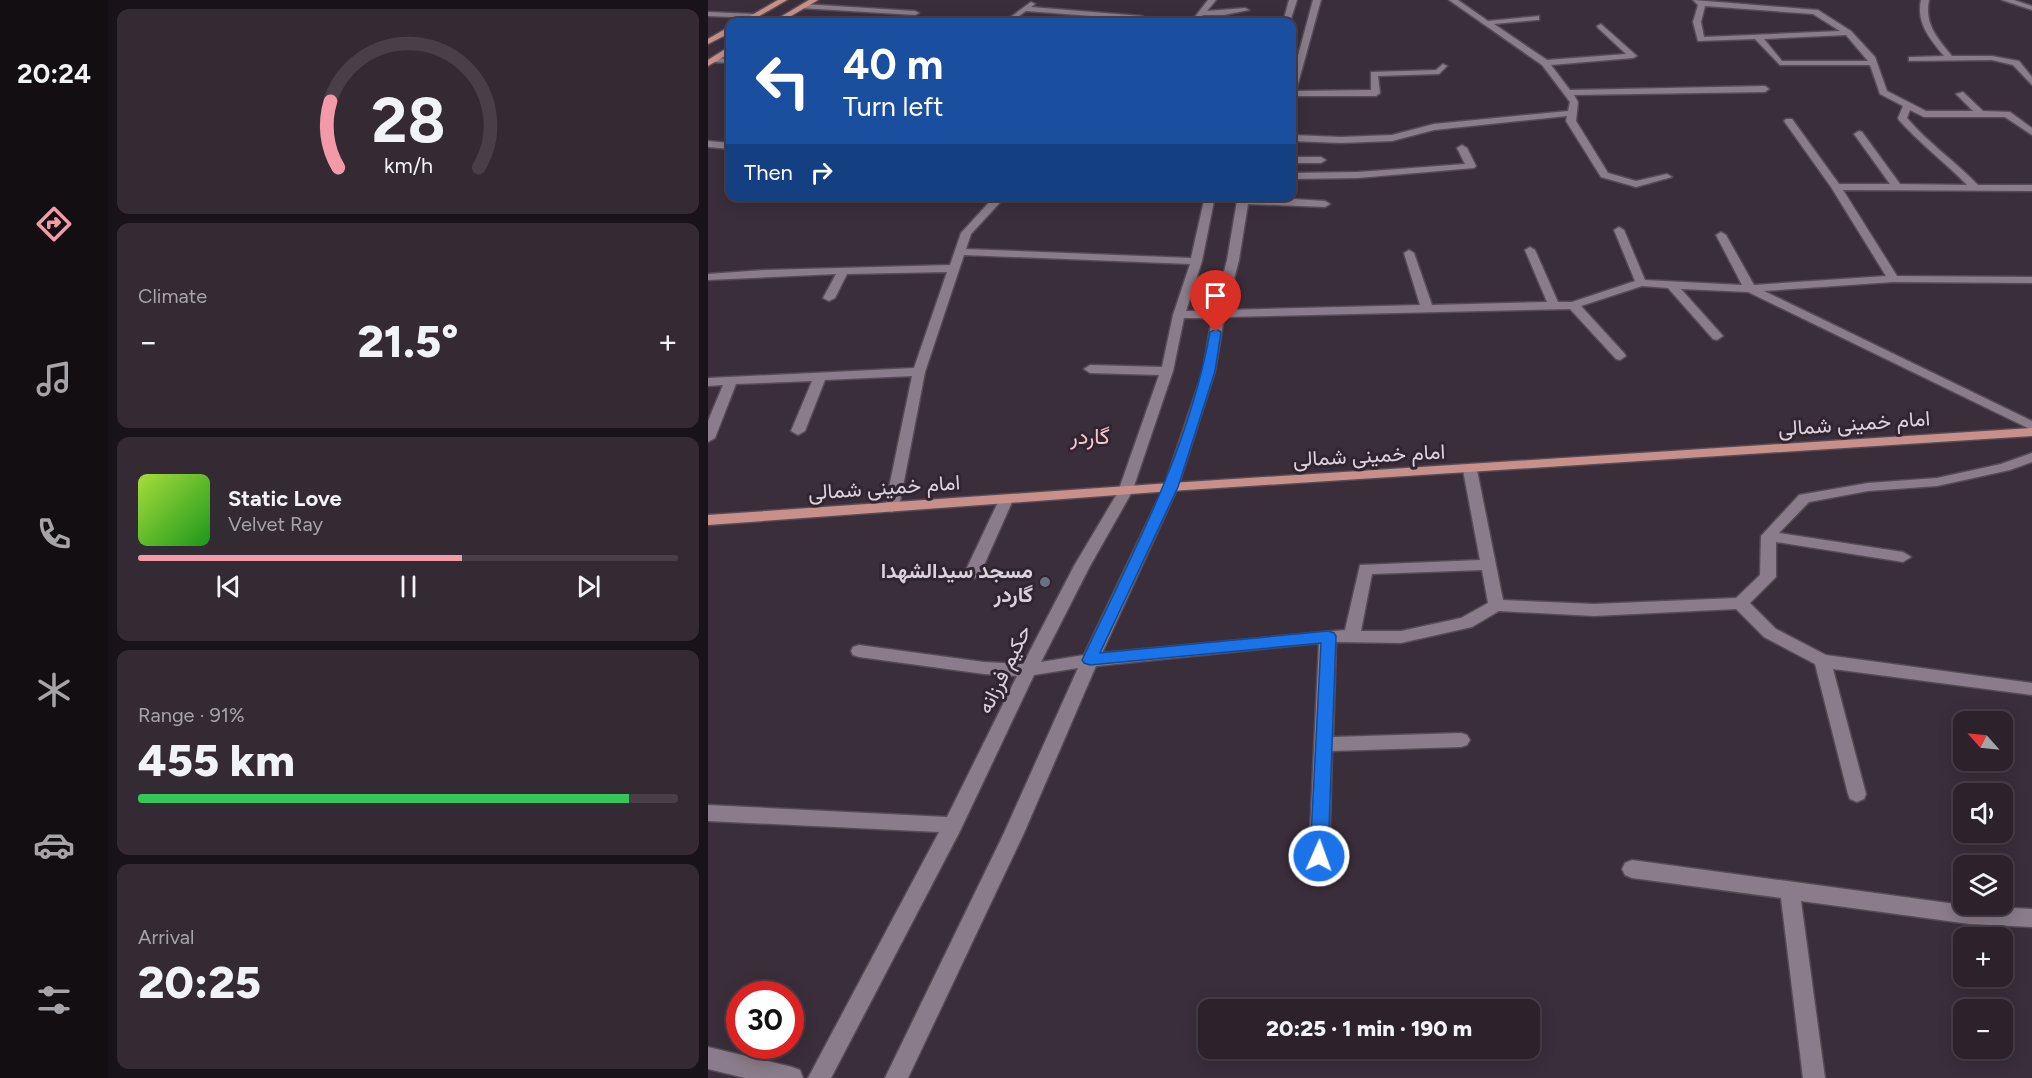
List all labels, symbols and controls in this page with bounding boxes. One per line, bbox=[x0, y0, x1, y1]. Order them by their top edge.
text: 40 m bbox=[843, 39, 943, 90]
icon: left bbox=[744, 42, 822, 120]
text: 20:24 bbox=[17, 57, 91, 90]
text: 28 bbox=[371, 84, 445, 159]
text: Turn left bbox=[843, 90, 943, 123]
text: km/h bbox=[384, 154, 432, 179]
icon: right bbox=[805, 156, 838, 189]
text: Then bbox=[744, 159, 793, 186]
icon: directions bbox=[33, 203, 75, 245]
pin bbox=[1190, 270, 1241, 332]
icon: arrive bbox=[1199, 279, 1232, 312]
text: Climate bbox=[138, 284, 207, 308]
text: 21.5° bbox=[357, 314, 459, 368]
text: − bbox=[138, 322, 159, 361]
text: + bbox=[657, 322, 678, 361]
icon: music bbox=[33, 358, 75, 400]
street label: امام خمینی شمالی bbox=[1777, 405, 1931, 443]
district label: گاردر bbox=[1069, 423, 1110, 450]
street label: امام خمینی شمالی bbox=[1292, 439, 1446, 473]
street label: امام خمینی شمالی bbox=[807, 469, 961, 507]
text: Static Love bbox=[228, 485, 342, 512]
text: Velvet Ray bbox=[228, 512, 323, 536]
icon: phone bbox=[33, 513, 75, 555]
place label: مسجد سیدالشهدا گاردر bbox=[881, 558, 1033, 608]
icon: previous bbox=[212, 570, 245, 603]
icon: pause bbox=[392, 570, 425, 603]
icon: next bbox=[572, 570, 605, 603]
marker: مسجد سیدالشهدا گاردر bbox=[1038, 575, 1052, 589]
street label: حکیم فرزانه bbox=[972, 620, 1038, 718]
icon: climate bbox=[33, 669, 75, 711]
text: Range · 91% bbox=[138, 703, 245, 727]
north arrow bbox=[1953, 711, 2013, 771]
map controls bbox=[1953, 711, 2013, 1059]
text: 455 km bbox=[138, 733, 295, 787]
button: sound bbox=[1953, 783, 2013, 843]
icon: car bbox=[33, 824, 75, 866]
position arrow bbox=[1287, 824, 1351, 888]
button: layers bbox=[1953, 855, 2013, 915]
text: Arrival bbox=[138, 925, 194, 949]
button: + bbox=[1953, 927, 2013, 987]
text: 20:25 bbox=[138, 955, 261, 1009]
icon: filters bbox=[33, 979, 75, 1021]
speed limit sign: 30 bbox=[726, 981, 804, 1059]
button: − bbox=[1953, 999, 2013, 1059]
text: 20:25 · 1 min · 190 m bbox=[1266, 1015, 1472, 1042]

